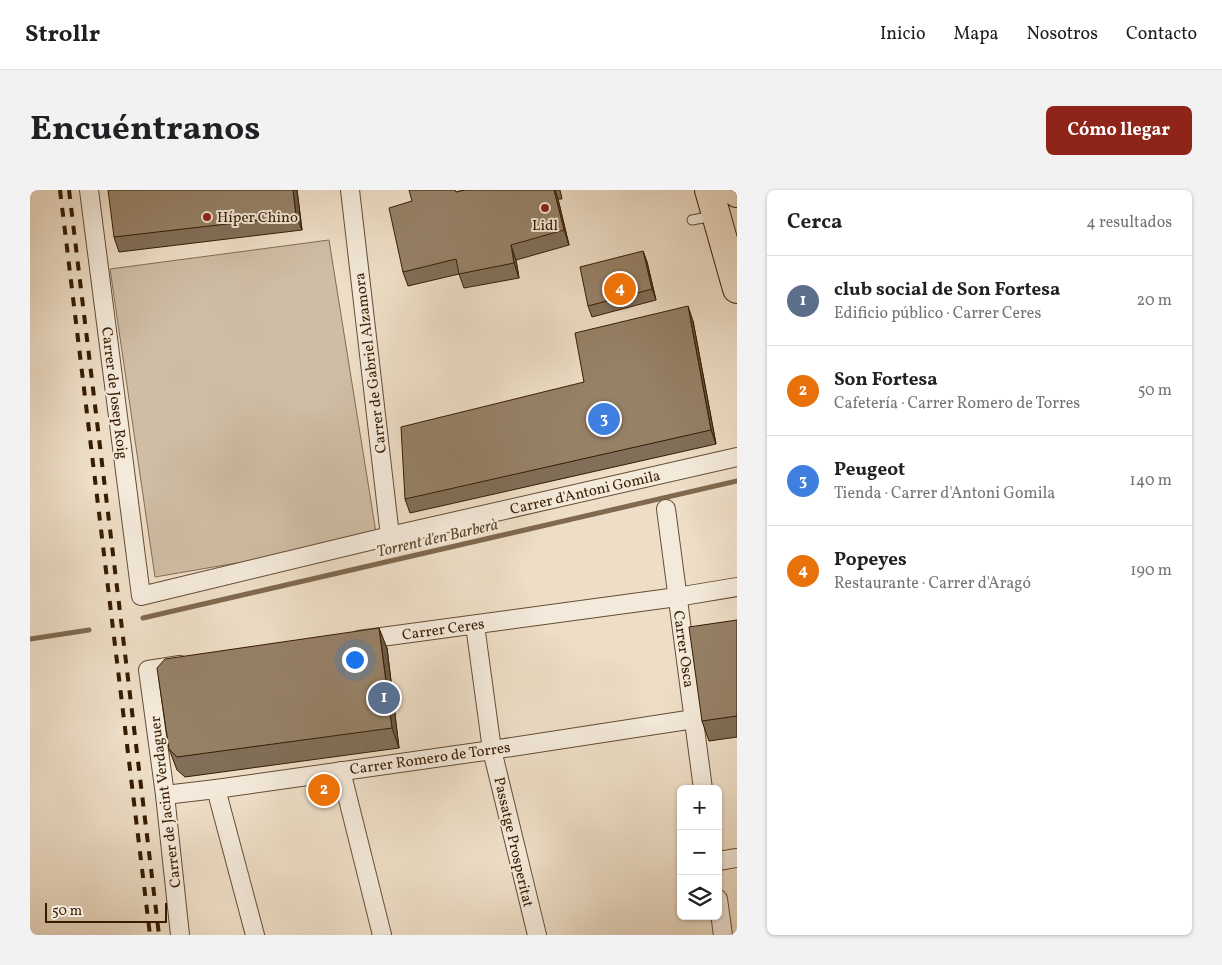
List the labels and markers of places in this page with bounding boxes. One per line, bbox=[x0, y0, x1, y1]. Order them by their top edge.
marker: Lidl bbox=[539, 202, 551, 214]
place label: Híper Chino bbox=[217, 208, 298, 229]
marker: Híper Chino bbox=[201, 211, 213, 223]
place label: Lidl bbox=[532, 216, 558, 237]
pin: 4 bbox=[604, 270, 636, 308]
pin: 3 bbox=[588, 400, 620, 438]
pin: 1 bbox=[368, 679, 400, 717]
pin: 2 bbox=[308, 771, 340, 809]

